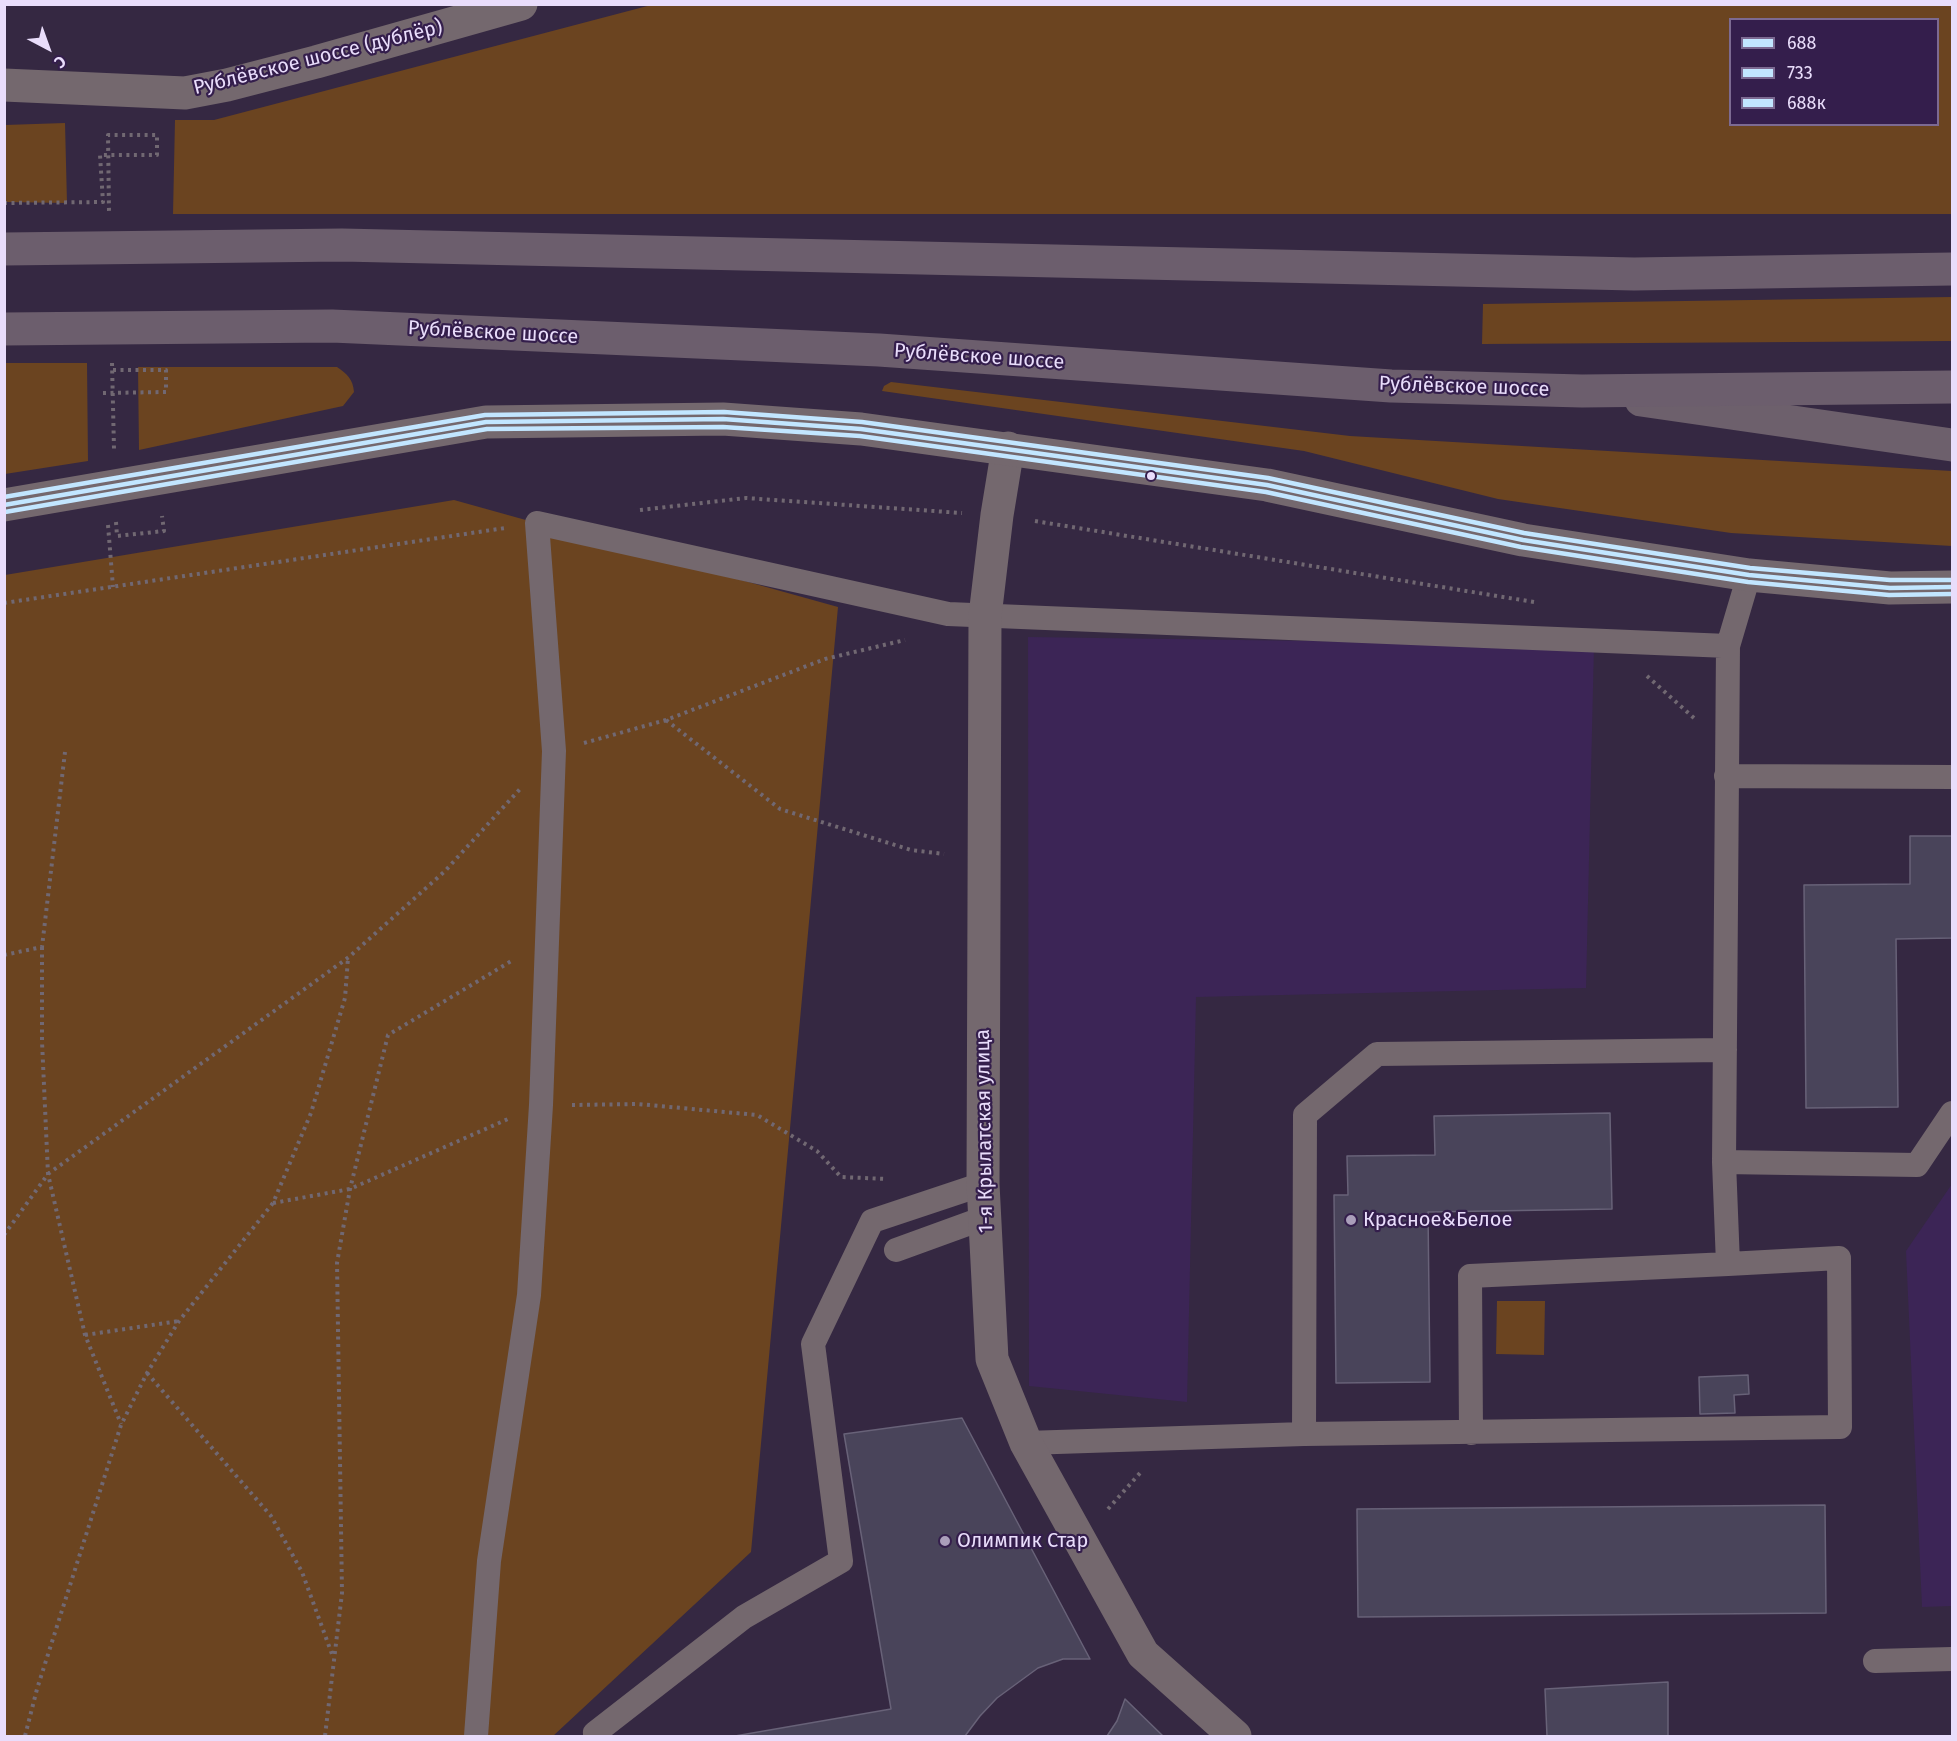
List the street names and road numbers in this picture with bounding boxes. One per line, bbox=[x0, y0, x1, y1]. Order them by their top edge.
street label: Рублёвское шоссе (дублёр) bbox=[191, 15, 445, 101]
street label: Рублёвское шоссе bbox=[407, 317, 579, 349]
street label: Рублёвское шоссе bbox=[893, 339, 1065, 375]
street label: Рублёвское шоссе bbox=[1378, 372, 1550, 402]
street label: 1-я Крылатская улица bbox=[971, 1029, 999, 1233]

